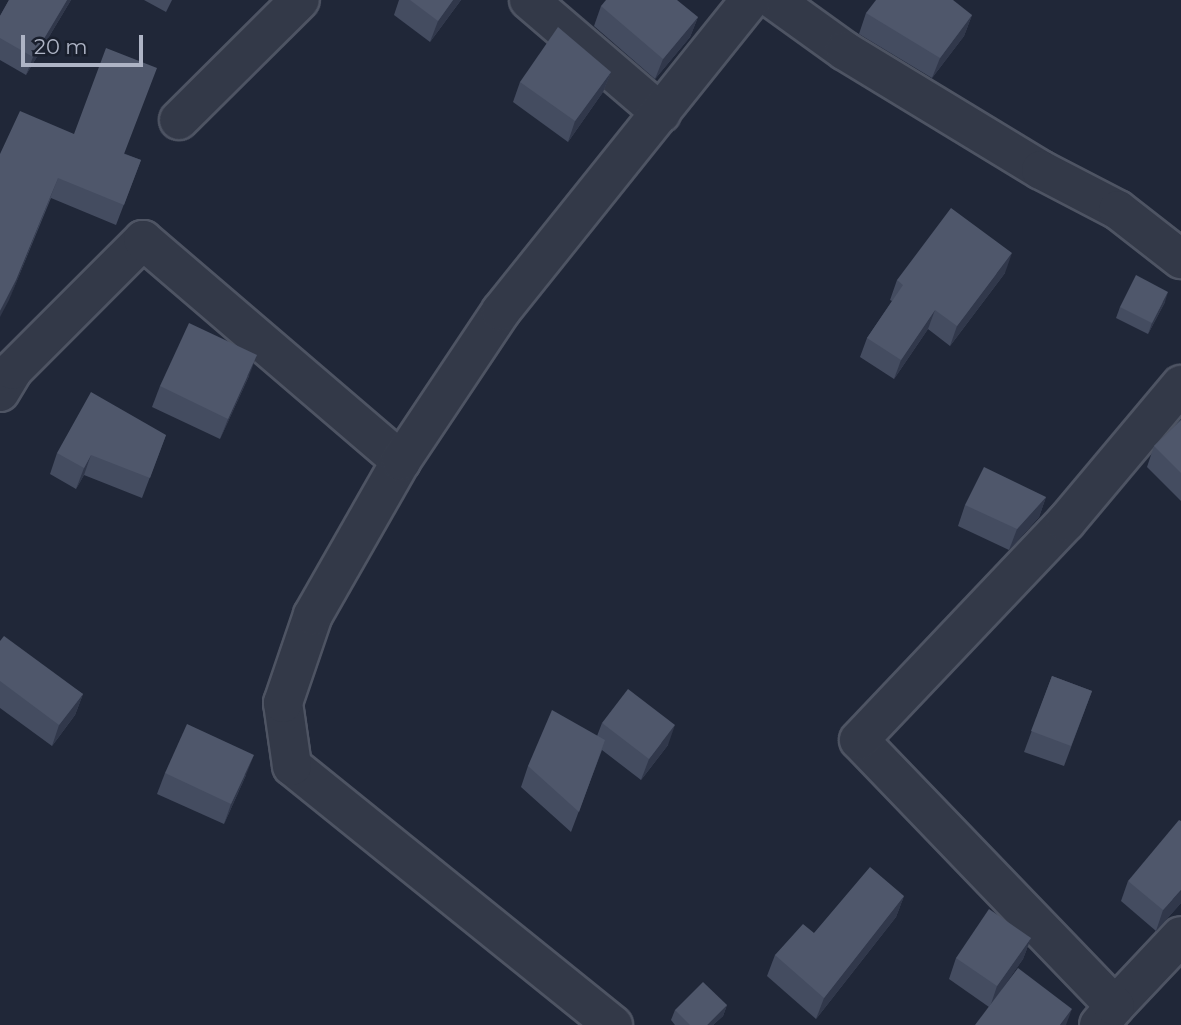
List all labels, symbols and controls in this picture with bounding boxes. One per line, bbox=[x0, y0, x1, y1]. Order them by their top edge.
scale bar bbox=[24, 21, 147, 65]
text: 20 m bbox=[34, 34, 88, 59]

